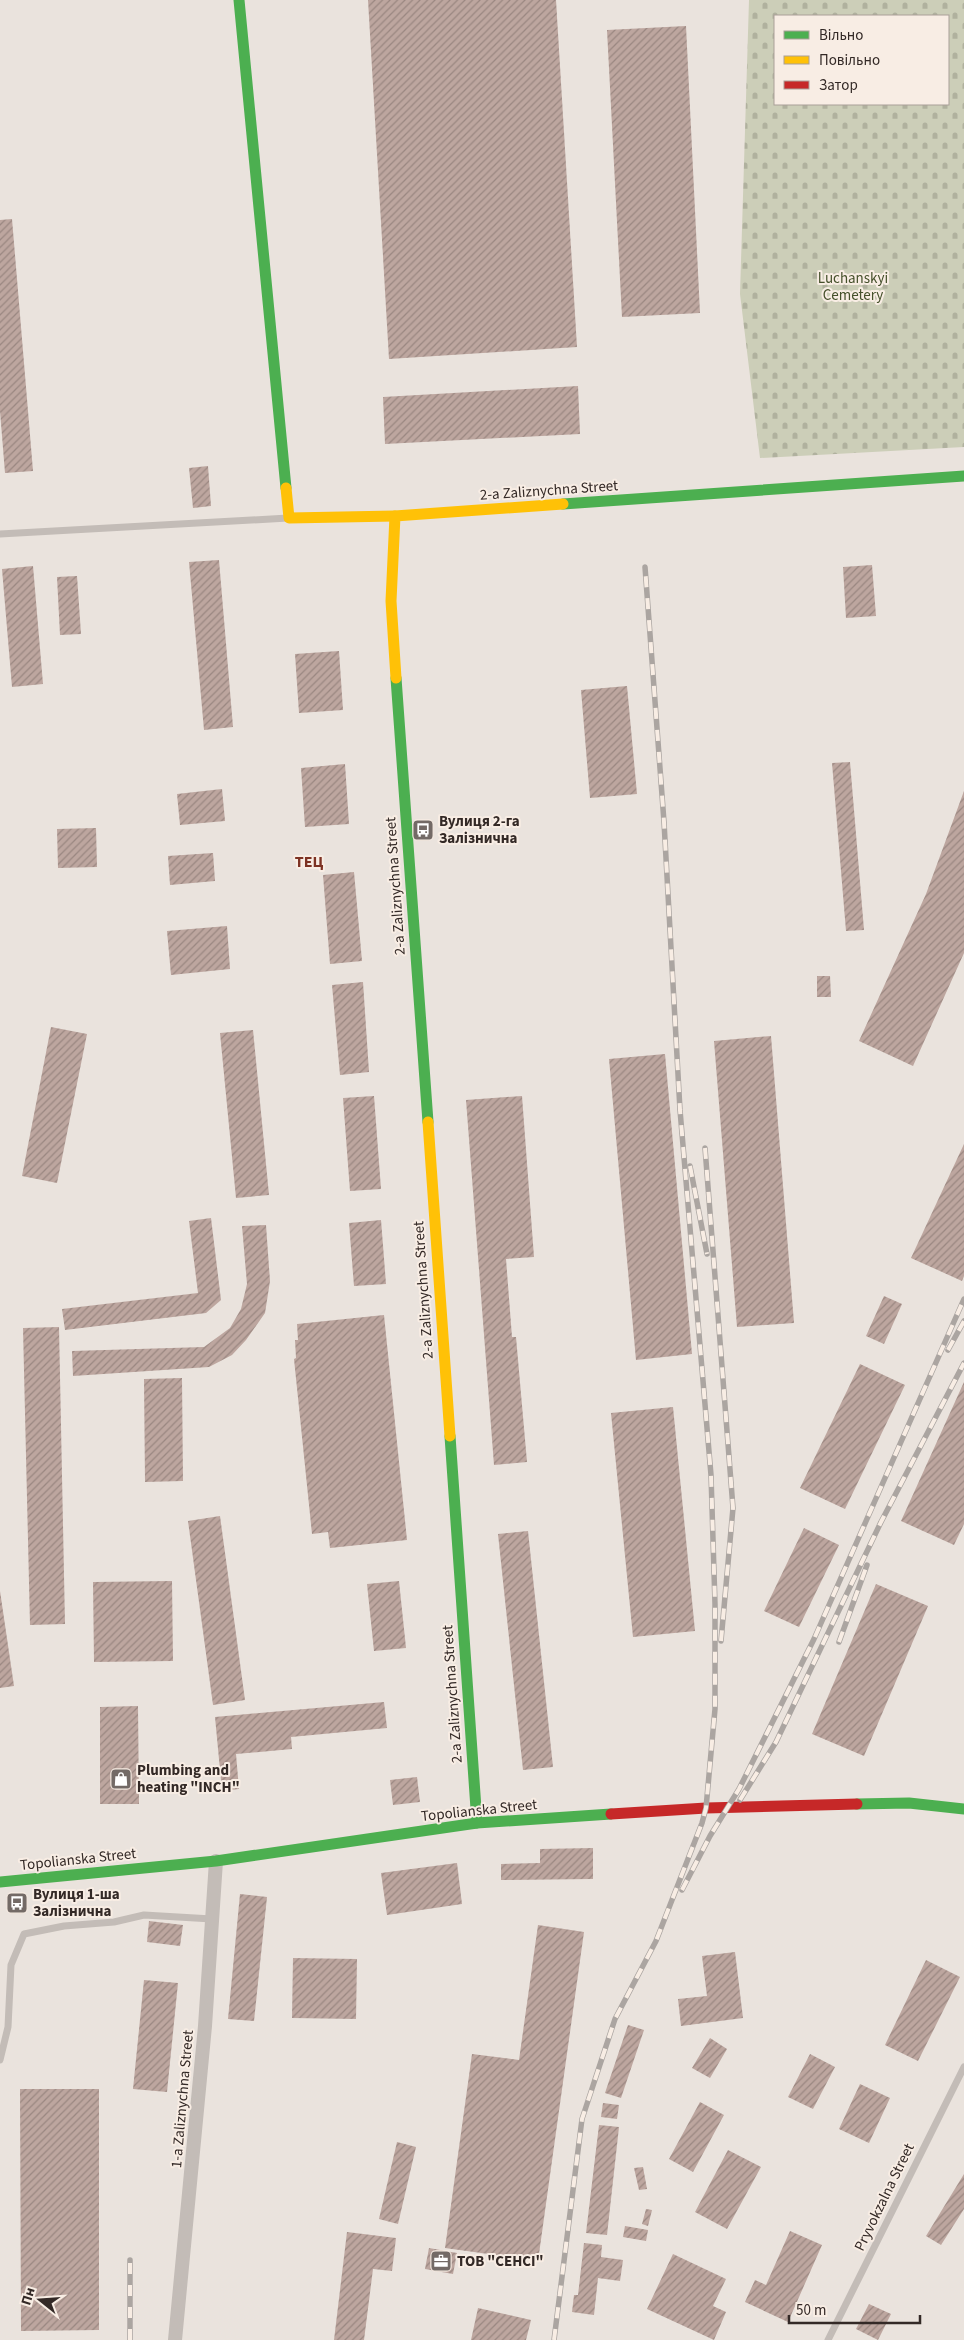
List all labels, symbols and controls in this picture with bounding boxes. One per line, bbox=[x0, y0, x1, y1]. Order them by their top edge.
legend bbox=[774, 15, 949, 105]
text: Вільно bbox=[819, 25, 863, 46]
text: Повільно bbox=[819, 50, 880, 71]
text: Затор bbox=[819, 75, 858, 96]
park label: Luchanskyi Cemetery bbox=[818, 268, 888, 306]
street label: 2-a Zaliznychna Street bbox=[479, 475, 619, 506]
place label: Вулиця 2-га Залізнична bbox=[439, 811, 520, 849]
street label: 2-a Zaliznychna Street bbox=[380, 816, 411, 956]
bus stop icon: Вулиця 2-га Залізнична bbox=[411, 818, 435, 842]
district label: ТЕЦ bbox=[295, 851, 323, 873]
street label: 2-a Zaliznychna Street bbox=[408, 1220, 439, 1360]
street label: 2-a Zaliznychna Street bbox=[437, 1624, 468, 1764]
place label: Plumbing and heating "INCH" bbox=[137, 1760, 240, 1798]
shop icon: Plumbing and heating "INCH" bbox=[109, 1767, 133, 1791]
street label: Topolianska Street bbox=[420, 1794, 538, 1827]
street label: Topolianska Street bbox=[19, 1843, 137, 1876]
place label: Вулиця 1-ша Залізнична bbox=[33, 1884, 120, 1922]
bus stop icon: Вулиця 1-ша Залізнична bbox=[5, 1891, 29, 1915]
street label: 1-a Zaliznychna Street bbox=[166, 2029, 199, 2169]
street label: Pryvokzalna Street bbox=[849, 2140, 920, 2255]
office icon: ТОВ "СЕНСІ" bbox=[429, 2249, 453, 2273]
place label: ТОВ "СЕНСІ" bbox=[457, 2251, 544, 2272]
north arrow bbox=[15, 2275, 65, 2325]
text: Пн bbox=[16, 2285, 41, 2308]
scale bar bbox=[789, 2292, 920, 2324]
text: 50 m bbox=[796, 2300, 826, 2321]

